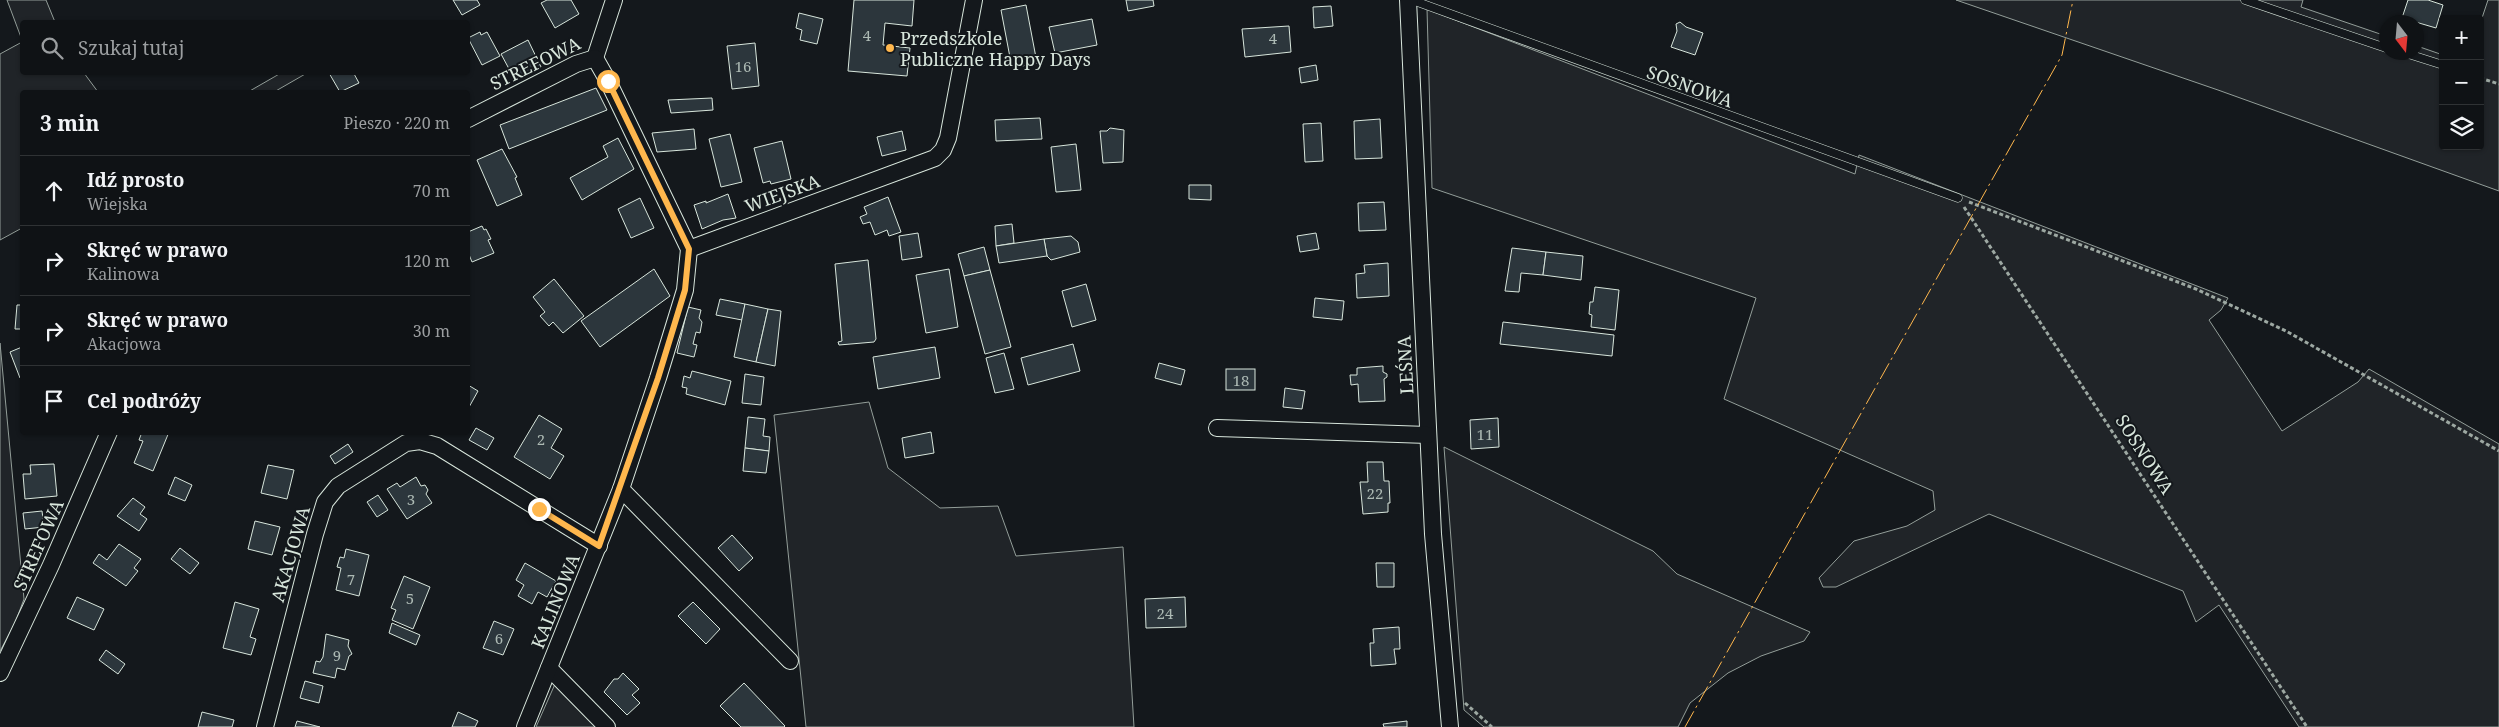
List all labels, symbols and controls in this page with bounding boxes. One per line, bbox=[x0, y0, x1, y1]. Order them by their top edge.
north arrow bbox=[2379, 15, 2424, 60]
map controls bbox=[2439, 15, 2484, 150]
button: + bbox=[2439, 15, 2484, 60]
search box bbox=[20, 20, 470, 75]
house number: 4 bbox=[863, 25, 872, 45]
place label: Przedszkole Publiczne Happy Days bbox=[900, 26, 1091, 71]
house number: 4 bbox=[1269, 28, 1278, 48]
street label: STREFOWA bbox=[486, 31, 584, 95]
icon: search bbox=[38, 34, 66, 62]
text: Szukaj tutaj bbox=[78, 35, 184, 61]
marker: Przedszkole Publiczne Happy Days bbox=[884, 42, 896, 54]
house number: 16 bbox=[735, 56, 751, 76]
street label: SOSNOWA bbox=[1644, 59, 1737, 113]
button: − bbox=[2439, 60, 2484, 105]
route start bbox=[597, 70, 620, 93]
button: layers bbox=[2439, 105, 2484, 150]
text: 3 min bbox=[40, 109, 99, 137]
text: Pieszo · 220 m bbox=[344, 112, 450, 134]
text: Idź prosto bbox=[87, 167, 184, 193]
street label: WIEJSKA bbox=[741, 168, 823, 218]
icon: ahead bbox=[40, 177, 68, 205]
text: 70 m bbox=[413, 180, 450, 202]
text: Wiejska bbox=[87, 193, 148, 215]
text: Skręć w prawo bbox=[87, 237, 228, 263]
icon: right bbox=[40, 247, 68, 275]
text: 120 m bbox=[404, 250, 450, 272]
text: Kalinowa bbox=[87, 263, 160, 285]
text: Skręć w prawo bbox=[87, 307, 228, 333]
icon: right bbox=[40, 317, 68, 345]
text: 30 m bbox=[413, 320, 450, 342]
text: Akacjowa bbox=[87, 333, 161, 355]
street label: LEŚNA bbox=[1391, 335, 1419, 395]
house number: 18 bbox=[1233, 370, 1249, 390]
icon: arrive bbox=[40, 387, 68, 415]
text: Cel podróży bbox=[87, 388, 201, 414]
street label: SOSNOWA bbox=[2110, 410, 2180, 499]
house number: 11 bbox=[1477, 424, 1493, 444]
house number: 2 bbox=[537, 429, 545, 449]
house number: 22 bbox=[1367, 483, 1383, 503]
house number: 3 bbox=[407, 489, 415, 509]
street label: STREFOWA bbox=[7, 495, 69, 594]
route end bbox=[528, 498, 551, 521]
street label: AKACJOWA bbox=[265, 503, 315, 605]
street label: KALINOWA bbox=[525, 550, 585, 652]
house number: 7 bbox=[347, 569, 355, 589]
house number: 5 bbox=[406, 588, 414, 608]
house number: 24 bbox=[1157, 603, 1174, 623]
house number: 6 bbox=[495, 628, 503, 648]
house number: 9 bbox=[333, 645, 341, 665]

